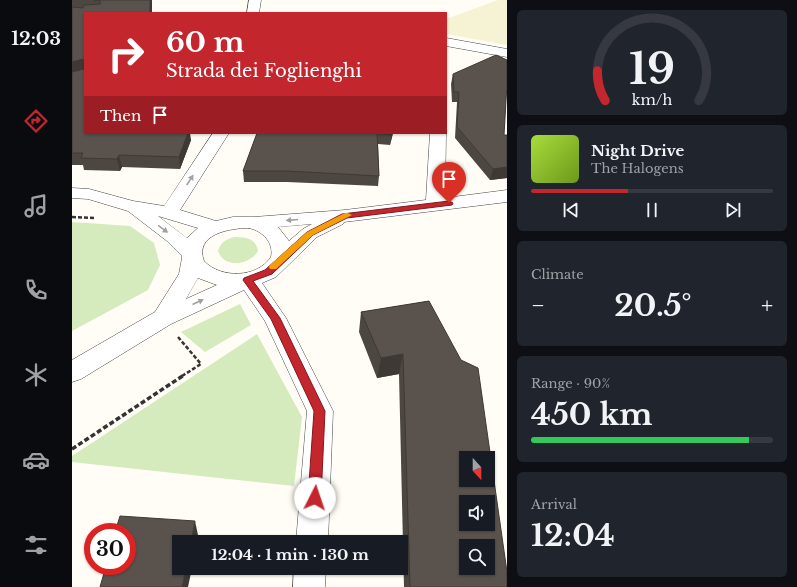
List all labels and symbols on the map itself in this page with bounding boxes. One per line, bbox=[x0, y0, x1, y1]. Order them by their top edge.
pin bbox=[432, 162, 466, 203]
one-way arrow bbox=[186, 175, 194, 185]
one-way arrow bbox=[286, 217, 298, 223]
one-way arrow bbox=[158, 225, 168, 233]
one-way arrow bbox=[192, 299, 204, 305]
north arrow bbox=[459, 451, 495, 487]
position arrow bbox=[294, 477, 336, 519]
speed limit sign: 30 bbox=[84, 523, 136, 575]

